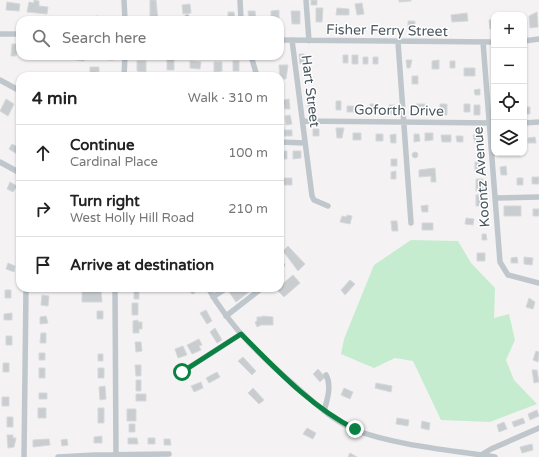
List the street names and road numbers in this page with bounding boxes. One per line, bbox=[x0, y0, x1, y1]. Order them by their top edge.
street label: Fisher Ferry Street bbox=[326, 21, 449, 40]
street label: Hart Street bbox=[298, 54, 323, 129]
street label: Goforth Drive bbox=[354, 101, 444, 120]
street label: Koontz Avenue bbox=[469, 126, 493, 228]

